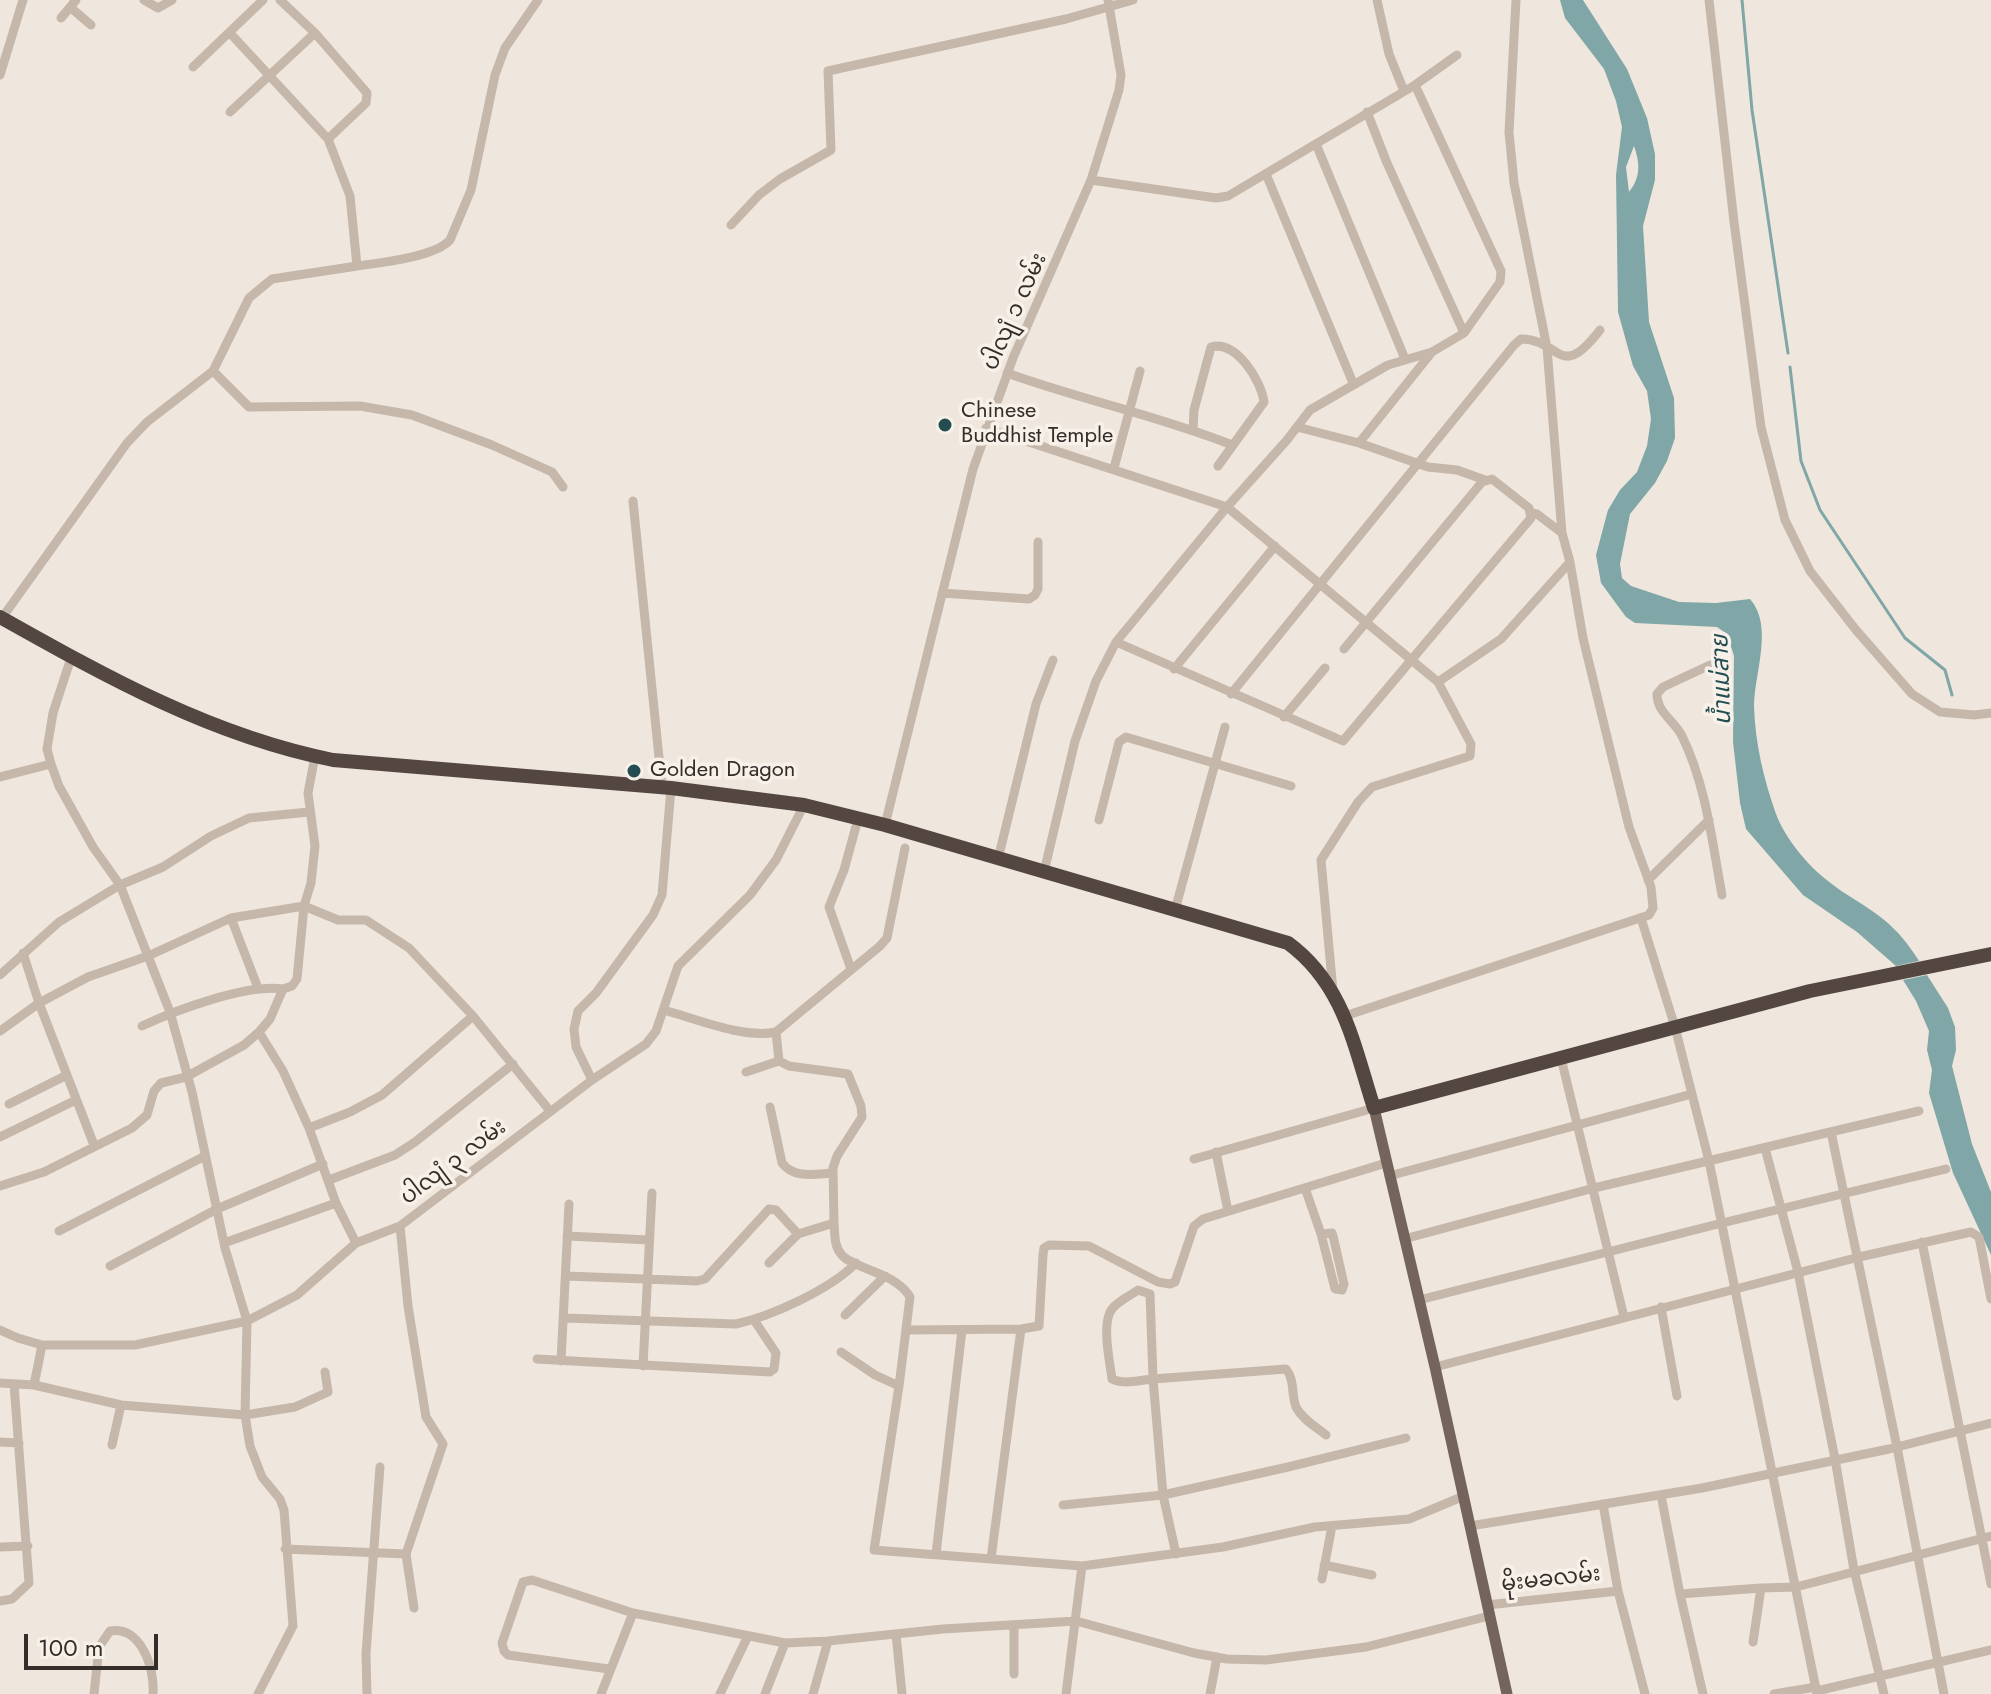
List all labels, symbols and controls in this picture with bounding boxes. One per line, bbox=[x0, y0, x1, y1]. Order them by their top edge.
street label: ပါလျံ ၁ လမ်း bbox=[978, 249, 1054, 375]
place label: Chinese Buddhist Temple bbox=[961, 399, 1113, 450]
marker: Chinese Buddhist Temple bbox=[936, 416, 954, 434]
water label: น้ำแม่สาย bbox=[1707, 634, 1739, 726]
place label: Golden Dragon bbox=[650, 758, 795, 784]
marker: Golden Dragon bbox=[625, 762, 643, 780]
street label: ပါလျံ ၃ လမ်း bbox=[396, 1115, 512, 1211]
street label: မိုးမခလမ်း bbox=[1500, 1562, 1602, 1598]
scale bar bbox=[28, 1618, 162, 1668]
text: 100 m bbox=[38, 1630, 104, 1665]

